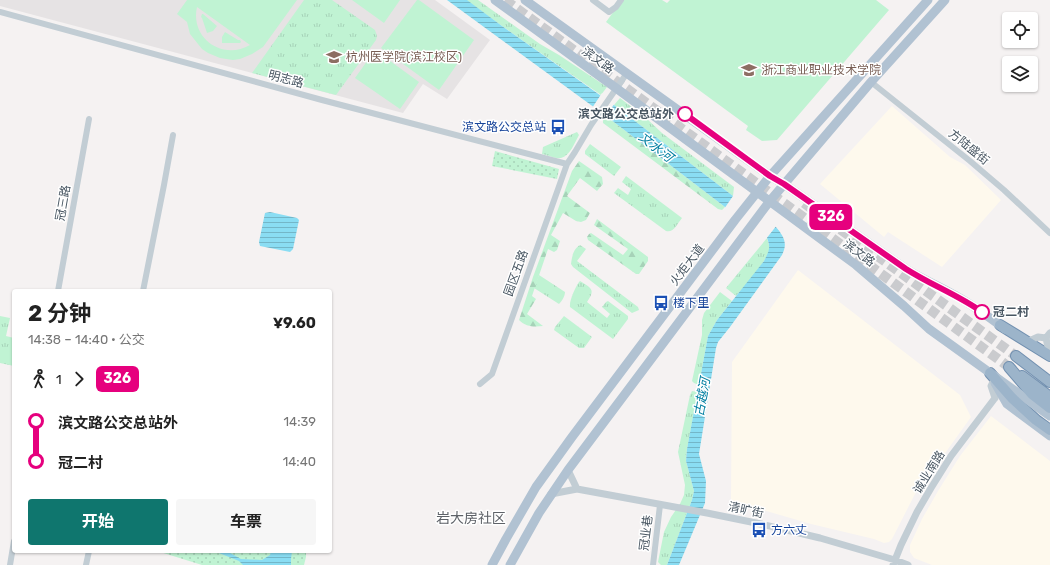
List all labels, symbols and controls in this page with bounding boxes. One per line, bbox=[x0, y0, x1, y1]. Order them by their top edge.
map controls bbox=[1002, 12, 1038, 92]
button: locate bbox=[1002, 12, 1038, 48]
street label: 滨文路 bbox=[579, 44, 617, 76]
school or university icon: 杭州医学院(滨江校区) bbox=[325, 48, 343, 66]
place label: 杭州医学院(滨江校区) bbox=[346, 50, 462, 64]
button: layers bbox=[1002, 56, 1038, 92]
school or university icon: 浙江商业职业技术学院 bbox=[740, 61, 758, 79]
place label: 浙江商业职业技术学院 bbox=[761, 63, 881, 77]
street label: 明志路 bbox=[267, 68, 305, 90]
marker: 滨文路公交总站外 bbox=[677, 106, 693, 122]
place label: 滨文路公交总站外 bbox=[578, 107, 674, 121]
bus stop icon: 滨文路公交总站 bbox=[549, 118, 567, 136]
place label: 滨文路公交总站 bbox=[462, 120, 546, 134]
street label: 方陆盛街 bbox=[946, 126, 992, 168]
water label: 文水河 bbox=[636, 129, 678, 167]
street label: 冠三路 bbox=[53, 184, 73, 222]
line badge: 326 bbox=[808, 204, 854, 230]
text: 326 bbox=[817, 208, 845, 225]
street label: 滨文路 bbox=[840, 237, 878, 269]
street label: 火炬大道 bbox=[667, 242, 707, 288]
street label: 园区五路 bbox=[501, 248, 531, 298]
bus stop icon: 楼下里 bbox=[652, 294, 670, 312]
place label: 楼下里 bbox=[673, 296, 709, 310]
text: 2 分钟 bbox=[28, 300, 91, 327]
marker: 冠二村 bbox=[974, 304, 990, 320]
place label: 冠二村 bbox=[993, 305, 1029, 319]
text: ¥9.60 bbox=[273, 314, 316, 332]
text: 14:38 – 14:40 · 公交 bbox=[28, 332, 145, 347]
icon: walk bbox=[28, 368, 50, 390]
icon: forward bbox=[68, 368, 90, 390]
text: 326 bbox=[104, 370, 131, 387]
text: 1 bbox=[56, 372, 62, 387]
water label: 古越河 bbox=[691, 374, 713, 418]
text: 滨文路公交总站外 bbox=[58, 414, 178, 432]
text: 14:39 bbox=[284, 414, 316, 429]
street label: 诚业南路 bbox=[910, 448, 948, 496]
text: 冠二村 bbox=[58, 454, 103, 472]
text: 14:40 bbox=[283, 454, 316, 469]
button: 开始 bbox=[28, 499, 168, 545]
button: 车票 bbox=[176, 499, 316, 545]
street label: 清旷街 bbox=[727, 499, 765, 521]
district label: 岩大房社区 bbox=[436, 510, 506, 527]
street label: 冠业巷 bbox=[637, 514, 655, 552]
bus stop icon: 方六丈 bbox=[750, 521, 768, 539]
place label: 方六丈 bbox=[771, 523, 807, 537]

